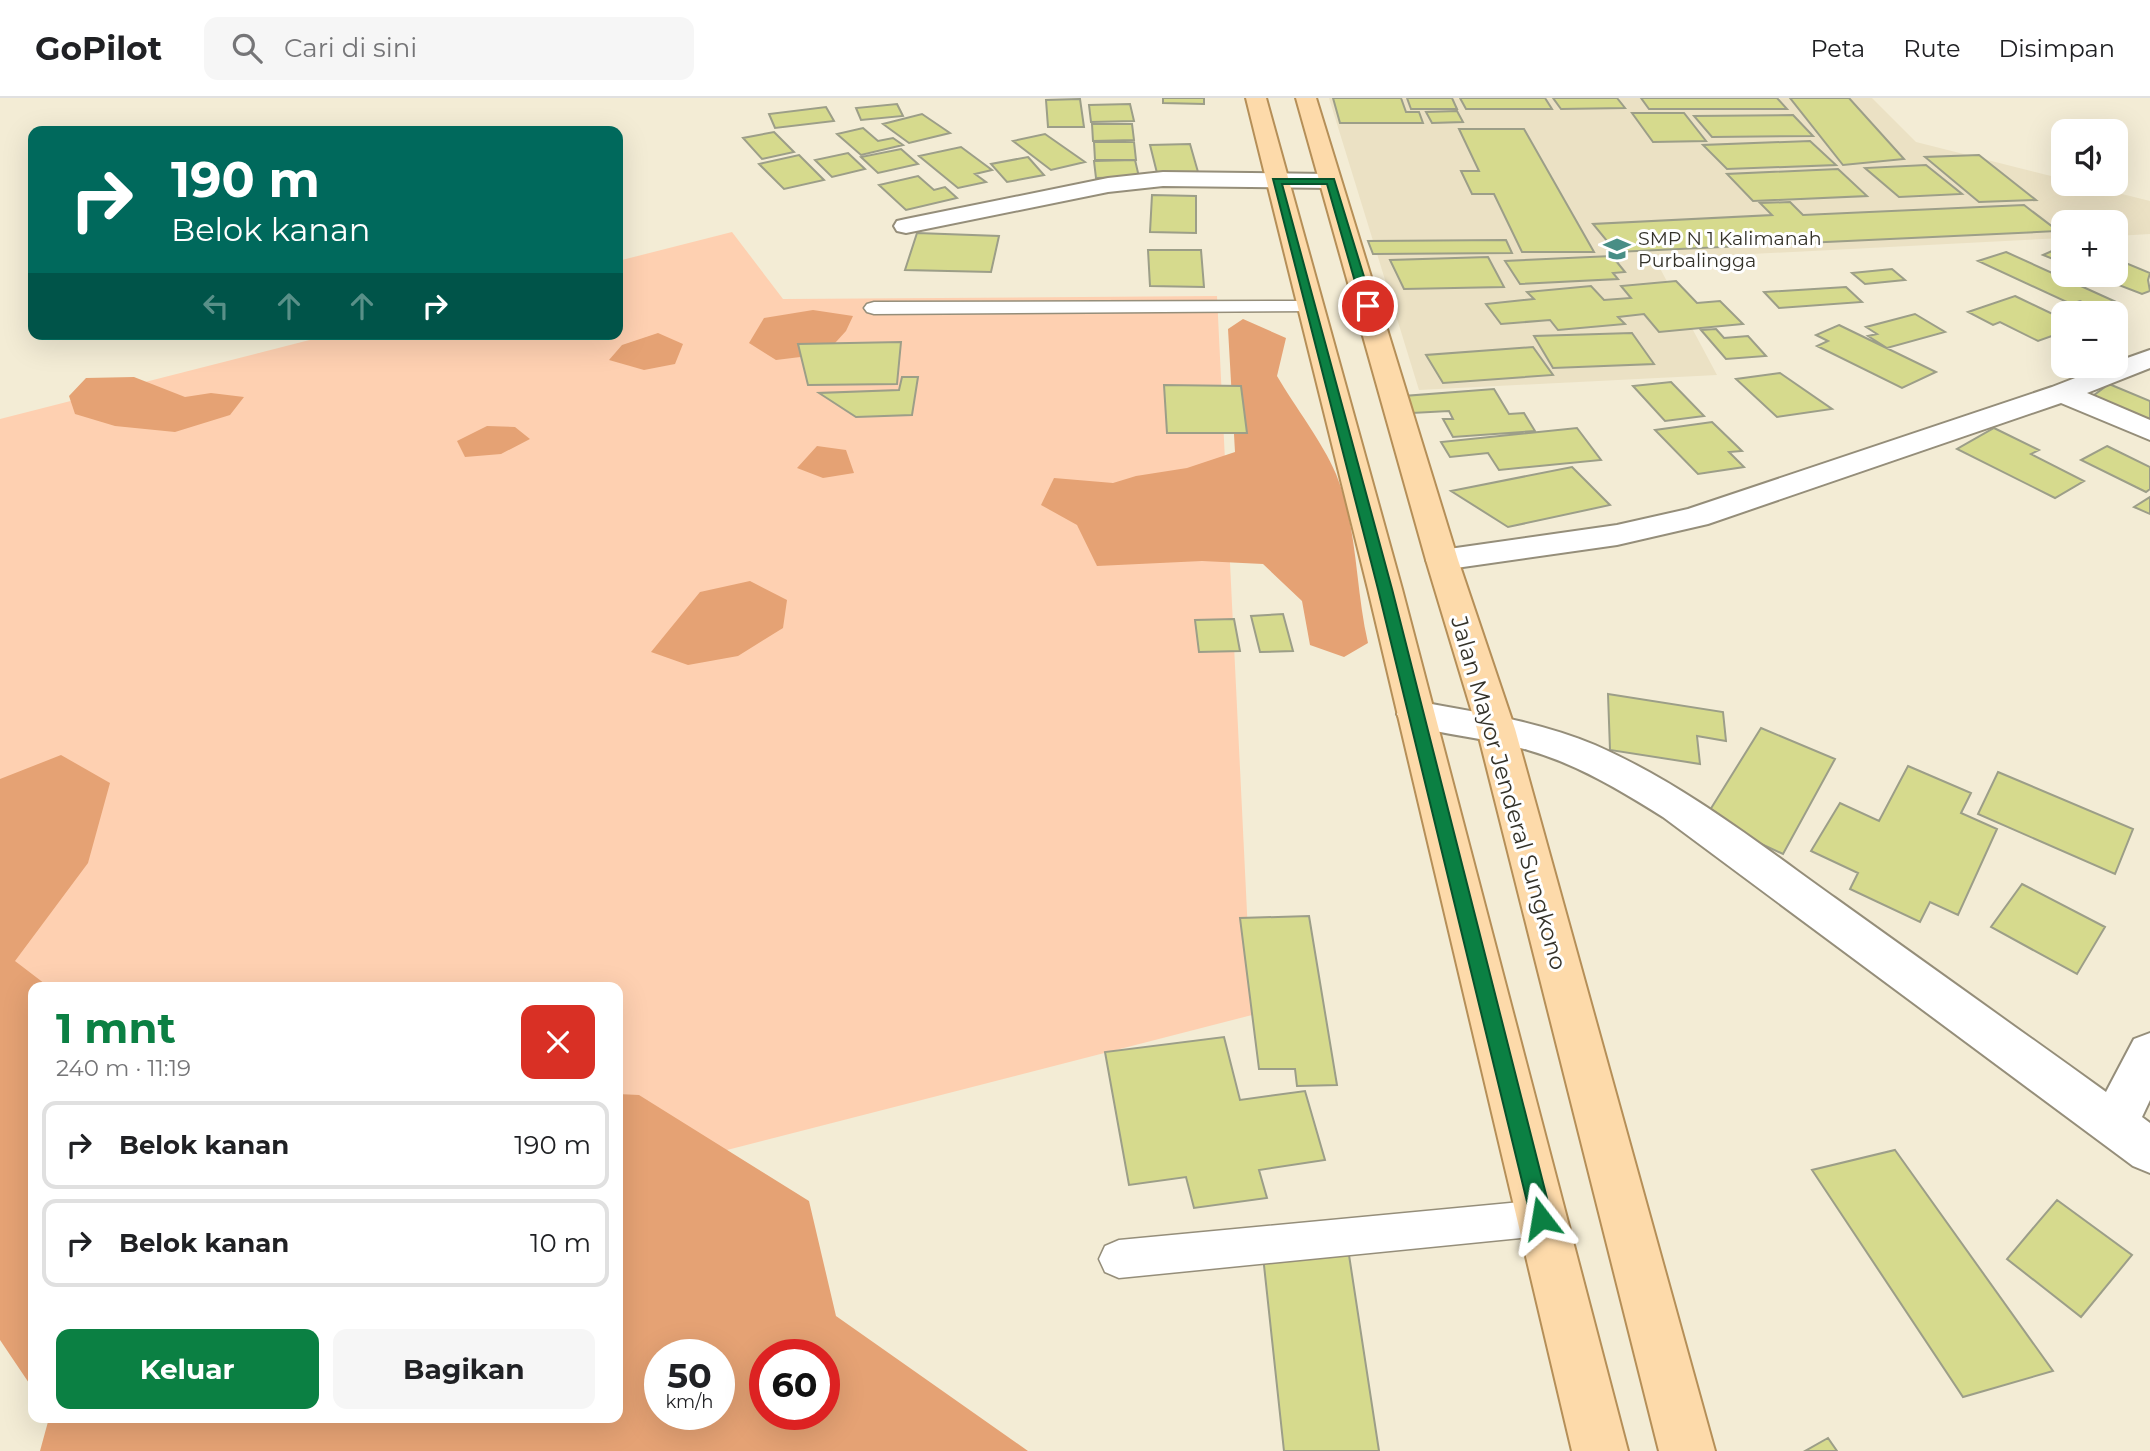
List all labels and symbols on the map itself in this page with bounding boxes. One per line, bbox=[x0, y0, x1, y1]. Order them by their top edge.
place label: SMP N 1 Kalimanah Purbalingga bbox=[1638, 227, 1822, 272]
school or university icon: SMP N 1 Kalimanah Purbalingga bbox=[1602, 234, 1632, 264]
pin bbox=[1338, 276, 1398, 336]
street label: Jalan Mayor Jenderal Sungkono bbox=[1445, 612, 1573, 973]
position arrow bbox=[1504, 1181, 1578, 1255]
speed limit sign: 60 bbox=[749, 1339, 840, 1430]

